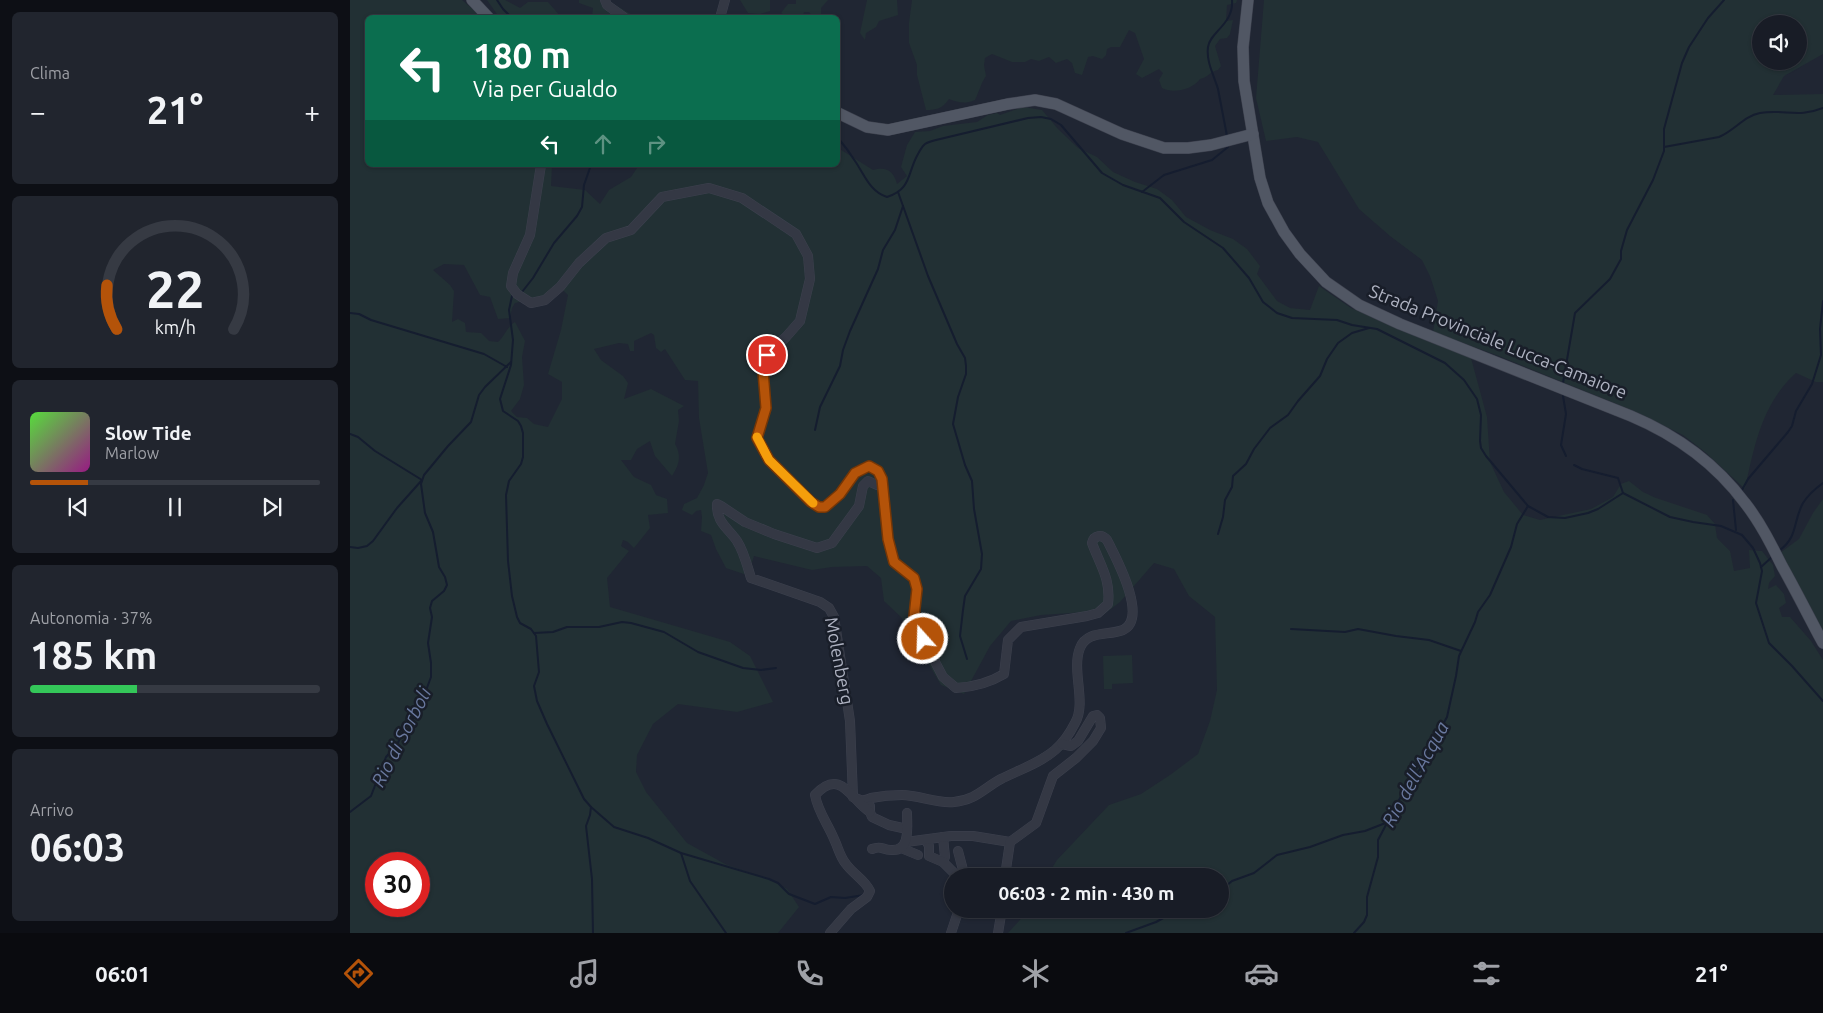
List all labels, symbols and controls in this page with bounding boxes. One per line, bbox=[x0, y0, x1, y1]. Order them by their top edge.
map controls bbox=[1752, 15, 1807, 70]
button: sound bbox=[1752, 15, 1807, 70]
icon: left bbox=[390, 35, 455, 100]
text: 180 m bbox=[473, 35, 571, 75]
text: Clima bbox=[30, 64, 70, 82]
text: Via per Gualdo bbox=[473, 76, 618, 101]
text: 21° bbox=[147, 89, 203, 131]
text: − bbox=[30, 96, 46, 127]
text: + bbox=[304, 96, 320, 127]
icon: left bbox=[536, 130, 564, 158]
icon: ahead bbox=[589, 130, 617, 158]
icon: right bbox=[642, 130, 670, 158]
text: 22 bbox=[146, 260, 204, 318]
street label: Strada Provinciale Lucca-Camaiore bbox=[1367, 280, 1630, 402]
text: km/h bbox=[154, 317, 196, 337]
pin bbox=[746, 334, 788, 376]
icon: arrive bbox=[753, 341, 781, 369]
text: Slow Tide bbox=[105, 422, 192, 444]
text: Marlow bbox=[105, 444, 159, 462]
icon: previous bbox=[64, 493, 92, 521]
icon: pause bbox=[161, 493, 189, 521]
icon: next bbox=[258, 493, 286, 521]
text: Autonomia · 37% bbox=[30, 609, 152, 627]
position arrow bbox=[896, 612, 948, 664]
street label: Molenberg bbox=[822, 615, 858, 706]
text: 185 km bbox=[30, 634, 157, 676]
water label: Rio di Sorboli bbox=[367, 682, 436, 790]
water label: Rio dell'Acqua bbox=[1377, 718, 1453, 830]
text: Arrivo bbox=[30, 801, 74, 819]
text: 06:03 bbox=[30, 826, 125, 868]
speed limit sign: 30 bbox=[365, 852, 430, 917]
text: 06:03 · 2 min · 430 m bbox=[999, 882, 1174, 904]
icon: directions bbox=[341, 956, 376, 991]
icon: music bbox=[567, 956, 602, 991]
icon: phone bbox=[792, 956, 827, 991]
icon: climate bbox=[1018, 956, 1053, 991]
icon: car bbox=[1244, 956, 1279, 991]
icon: filters bbox=[1469, 956, 1504, 991]
text: 06:01 bbox=[95, 961, 150, 986]
text: 21° bbox=[1695, 961, 1728, 986]

